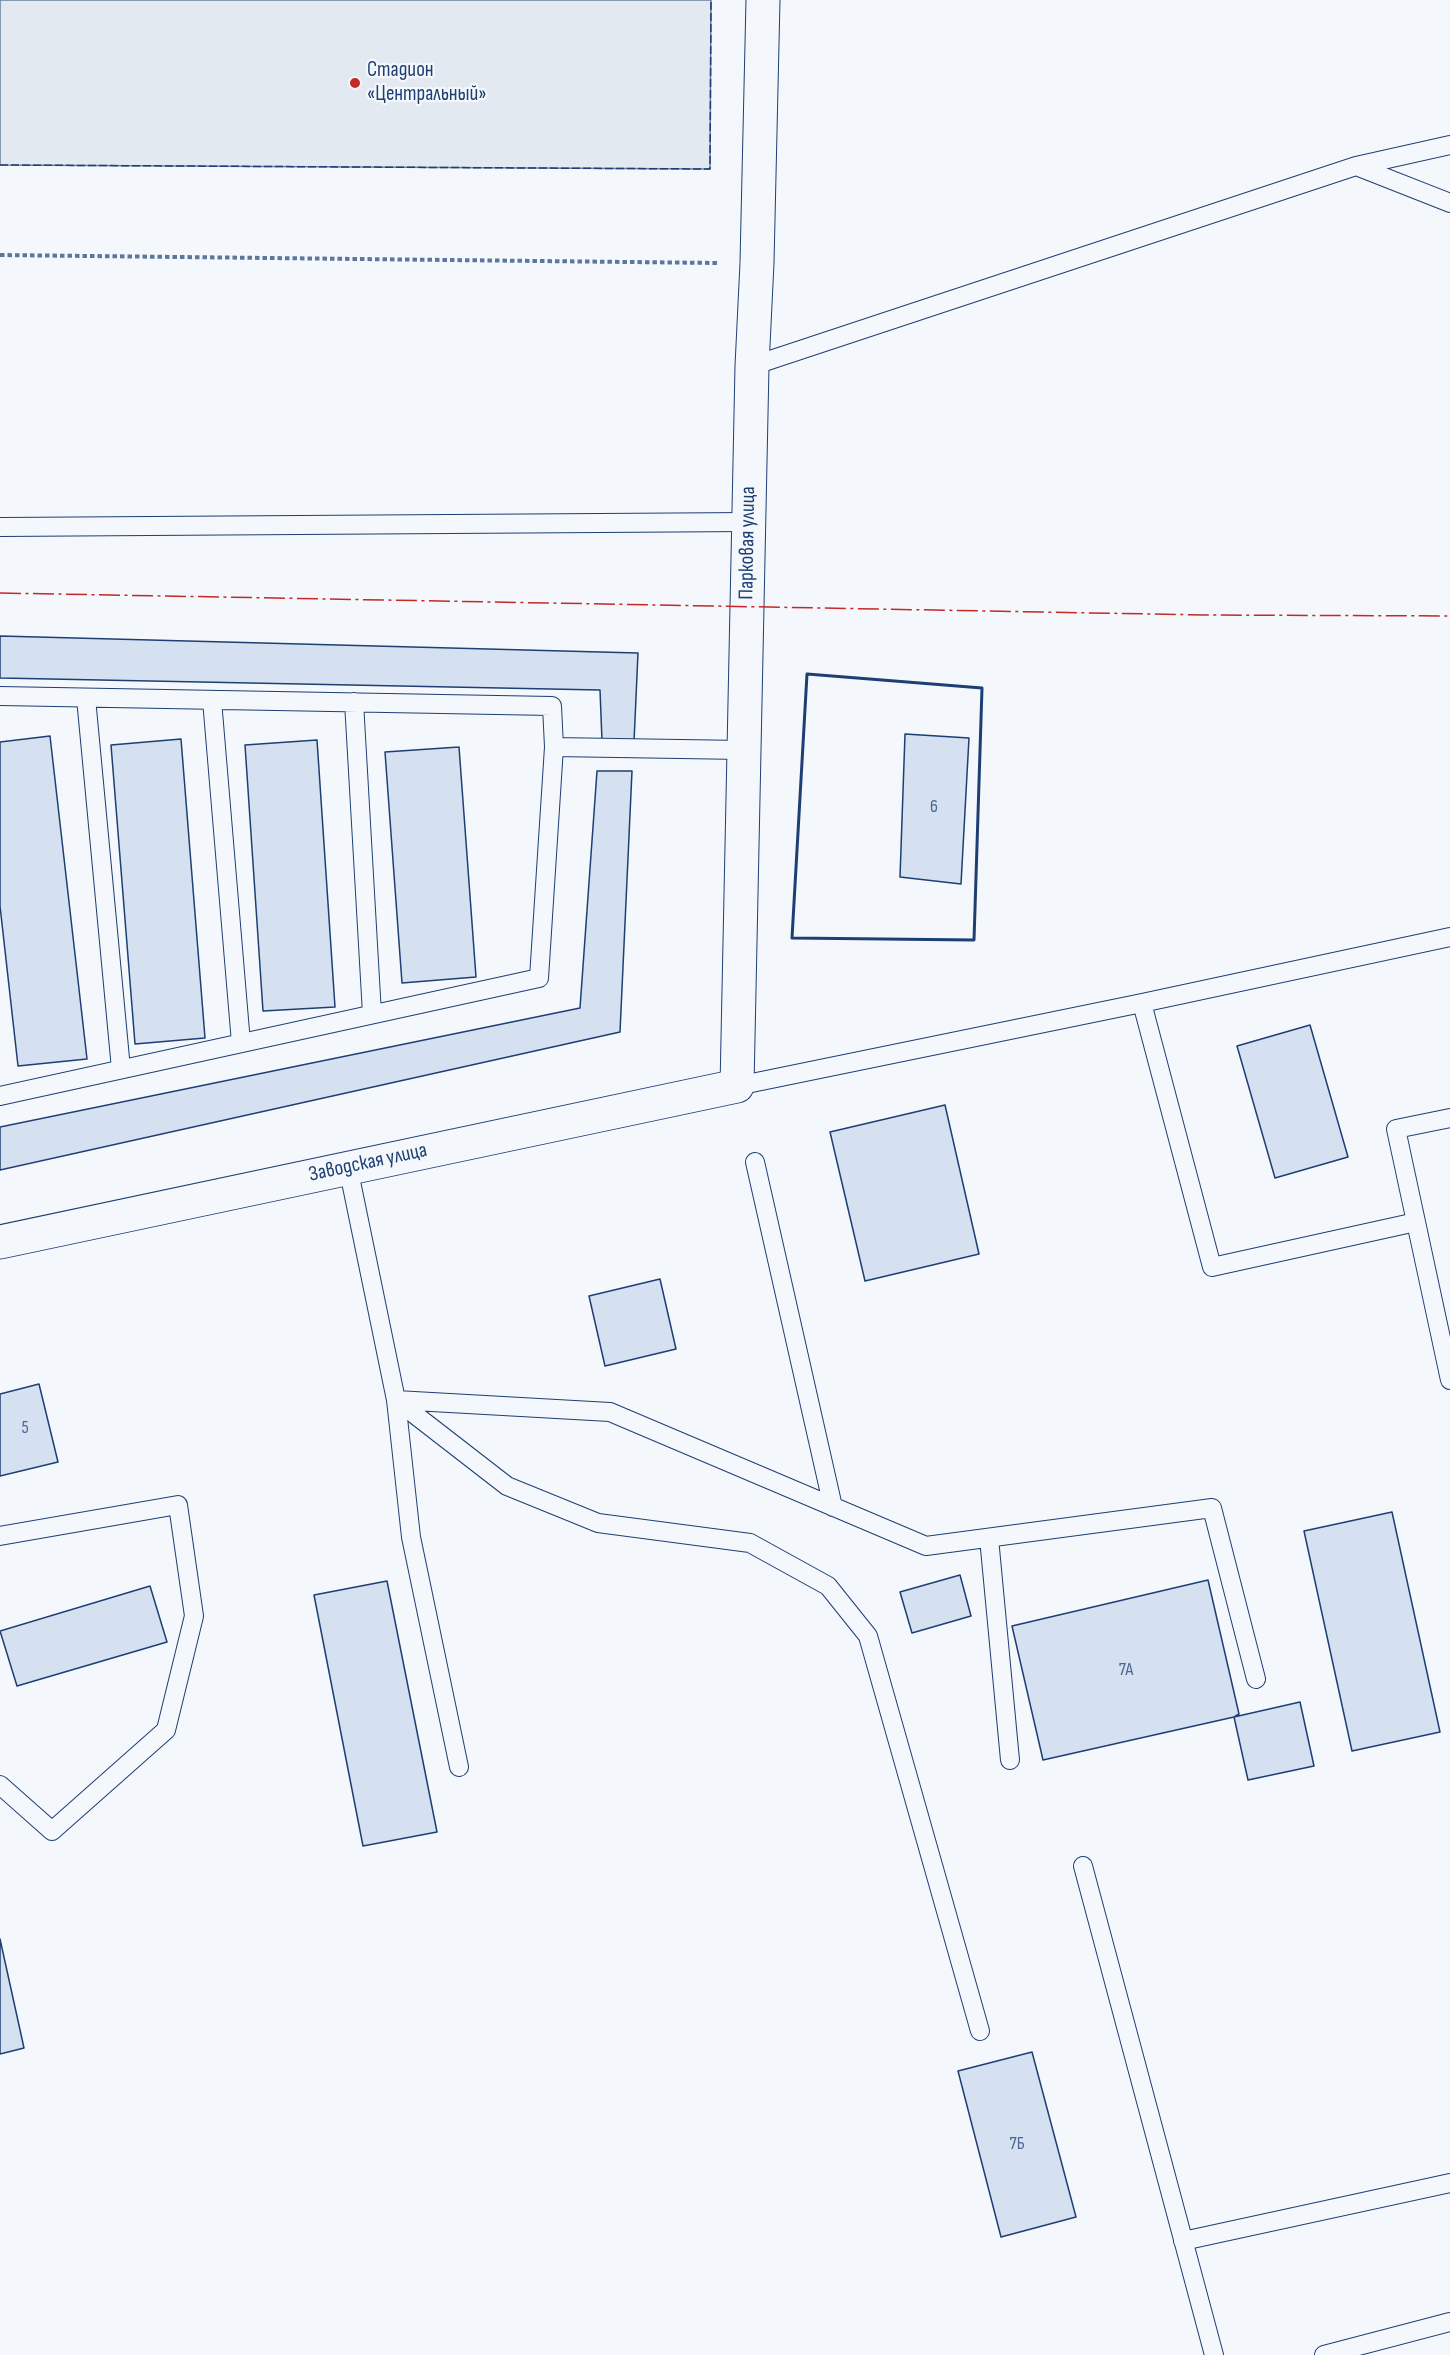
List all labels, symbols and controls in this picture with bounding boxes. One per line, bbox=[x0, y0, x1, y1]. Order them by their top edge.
place label: Стадион «Центральный» bbox=[367, 58, 487, 108]
marker: Стадион «Центральный» bbox=[348, 76, 362, 90]
street label: Парковая улица bbox=[734, 486, 762, 600]
house number: 6 bbox=[930, 796, 938, 818]
street label: Заводская улица bbox=[307, 1138, 429, 1188]
house number: 5 bbox=[21, 1417, 29, 1439]
house number: 7А bbox=[1119, 1659, 1133, 1681]
house number: 7Б bbox=[1009, 2133, 1025, 2155]

